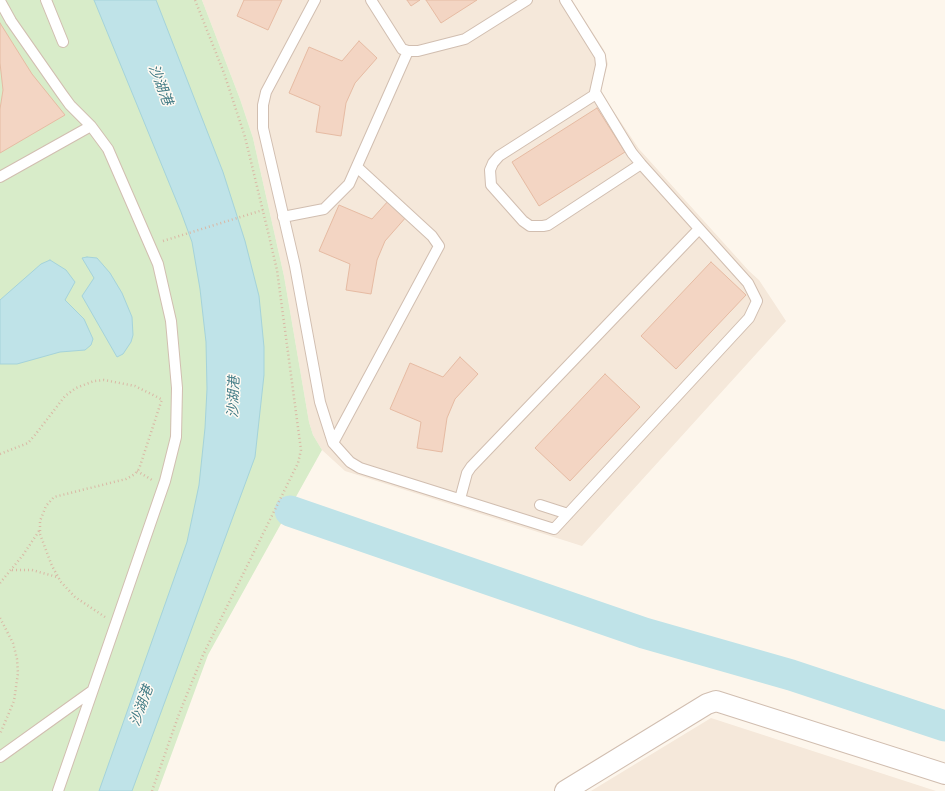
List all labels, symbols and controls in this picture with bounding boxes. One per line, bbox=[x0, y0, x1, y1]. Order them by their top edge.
water label: 沙湖港 bbox=[145, 62, 175, 108]
water label: 沙湖港 bbox=[225, 376, 243, 418]
water label: 沙湖港 bbox=[127, 683, 157, 729]

